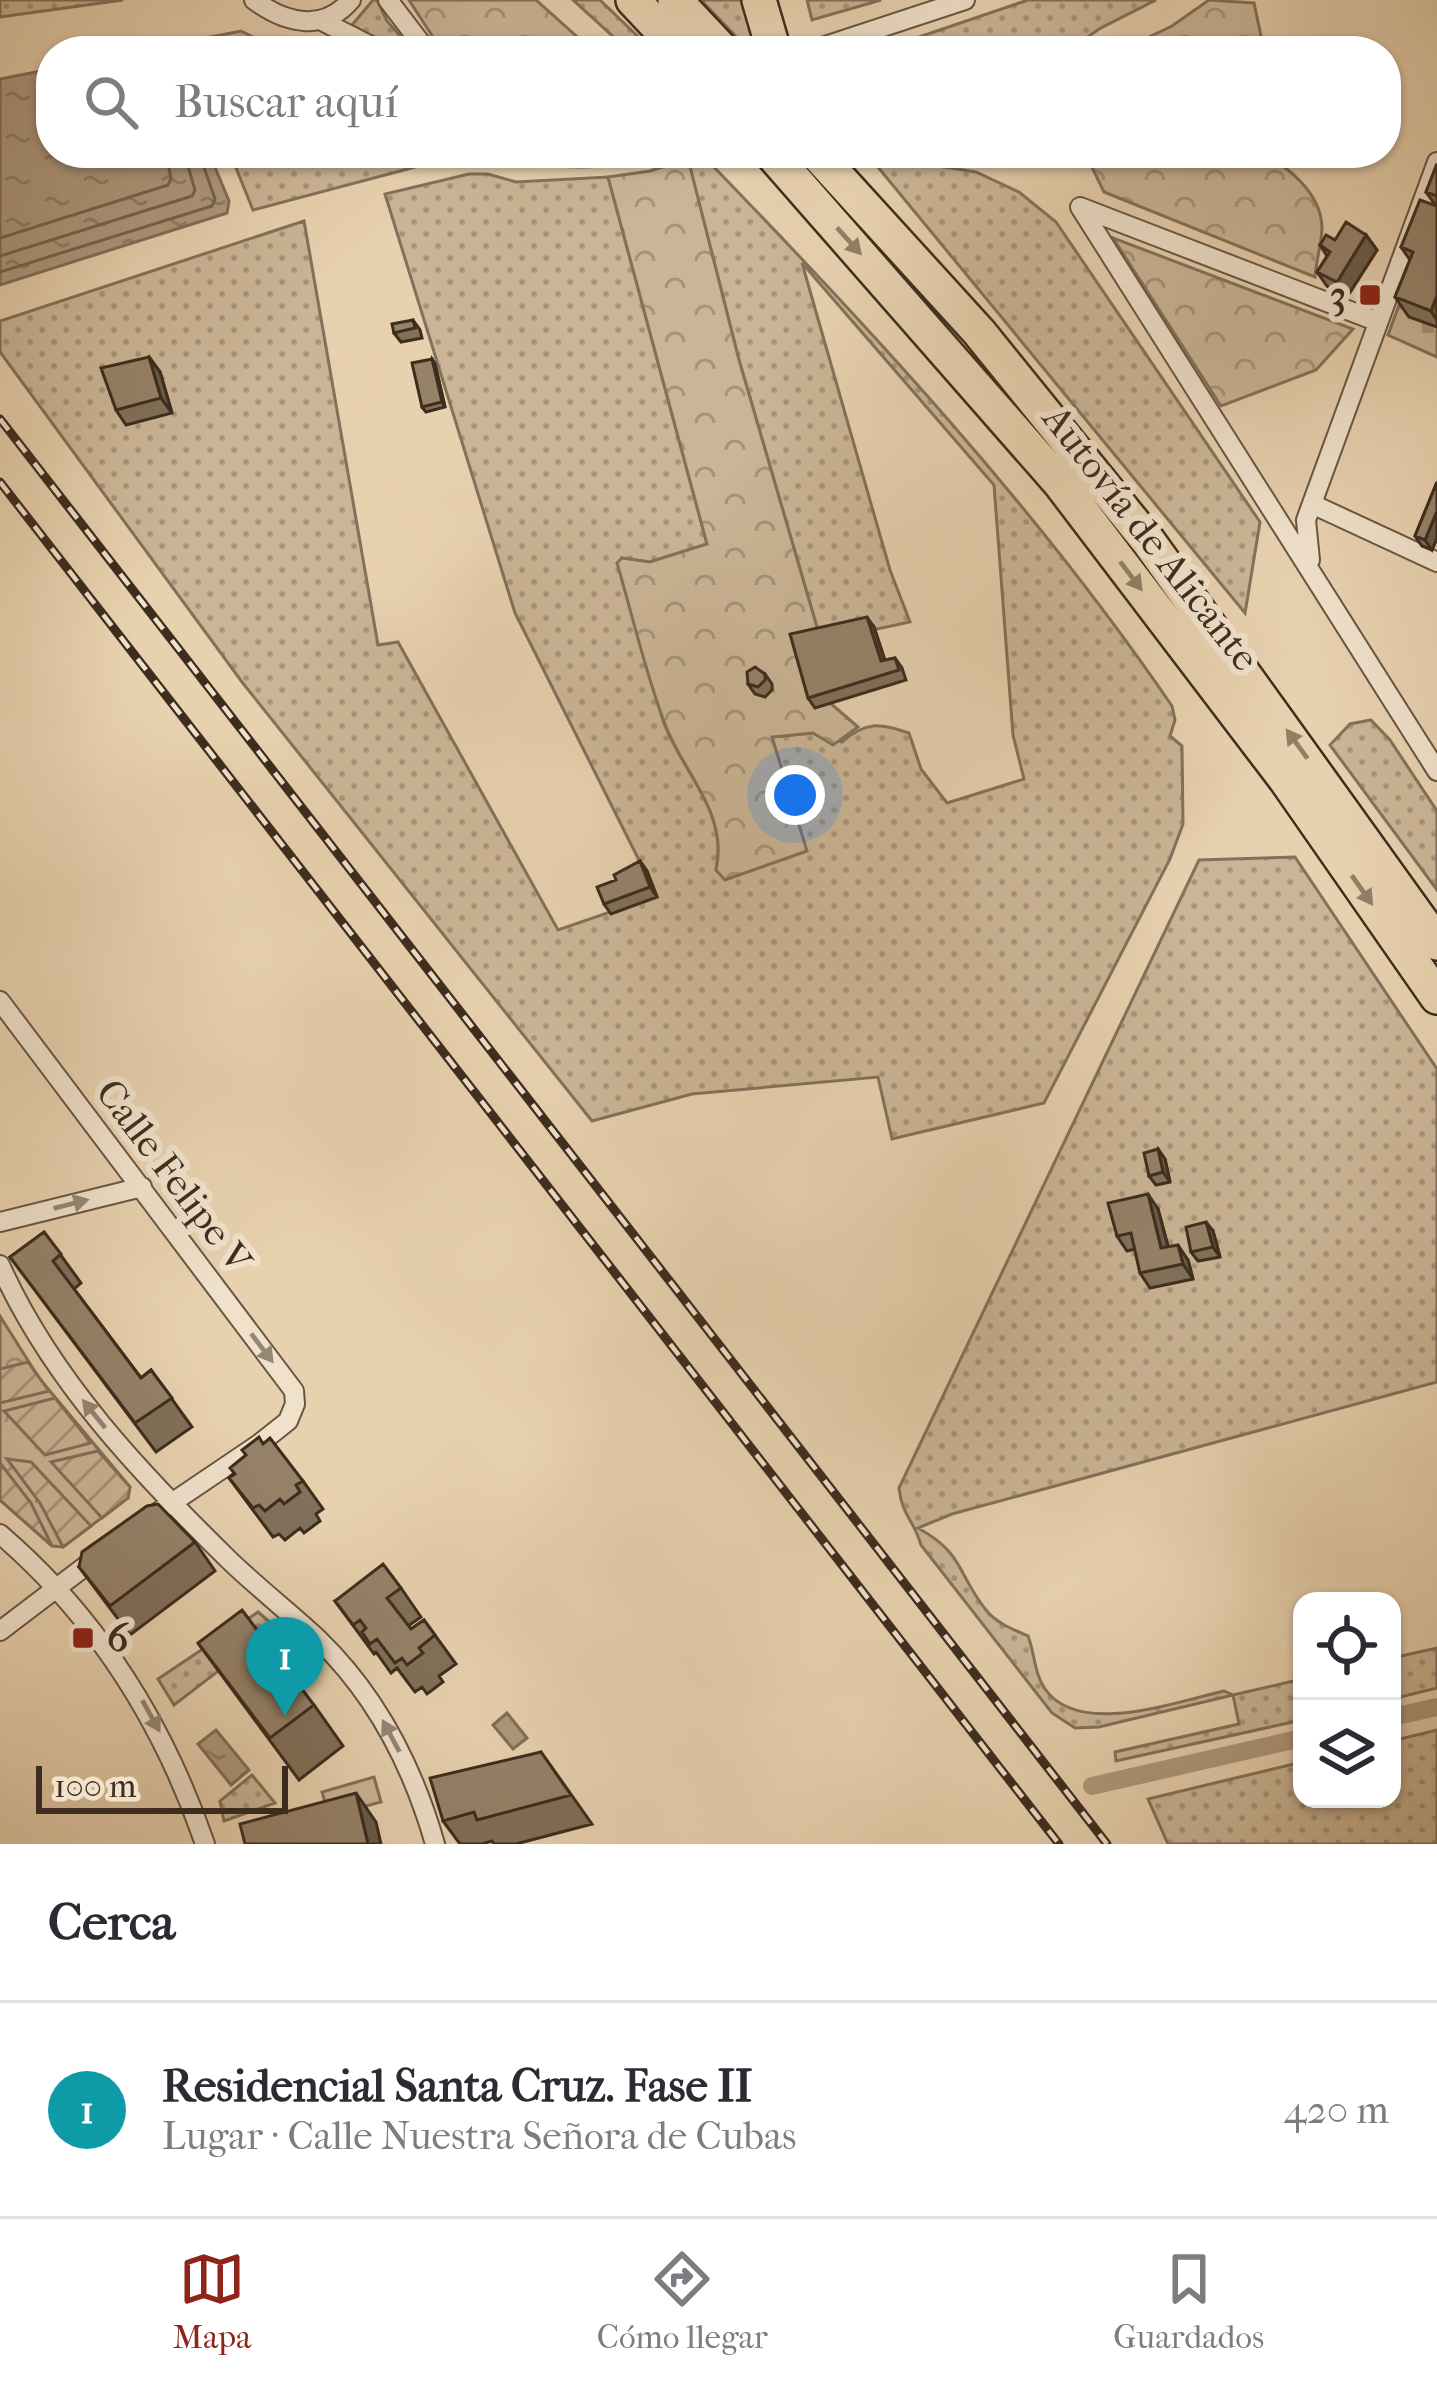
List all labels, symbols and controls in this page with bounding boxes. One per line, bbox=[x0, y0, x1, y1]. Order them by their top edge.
search box bbox=[36, 36, 1401, 168]
icon: search bbox=[78, 69, 144, 135]
text: Buscar aquí bbox=[174, 76, 398, 129]
one-way arrow bbox=[835, 226, 862, 255]
place label: 3 bbox=[1330, 272, 1346, 318]
marker: 3 bbox=[1357, 282, 1383, 308]
street label: Autovía de Alicante bbox=[1032, 394, 1269, 680]
one-way arrow bbox=[1118, 561, 1142, 592]
one-way arrow bbox=[1286, 728, 1310, 760]
your location bbox=[765, 765, 825, 825]
one-way arrow bbox=[1350, 874, 1373, 906]
street label: Calle Felipe V bbox=[87, 1070, 262, 1283]
one-way arrow bbox=[53, 1194, 90, 1213]
one-way arrow bbox=[249, 1332, 273, 1364]
one-way arrow bbox=[82, 1398, 107, 1429]
map controls bbox=[1293, 1592, 1401, 1808]
button: locate bbox=[1293, 1592, 1401, 1700]
place label: 6 bbox=[107, 1615, 129, 1661]
pin: 1 bbox=[246, 1617, 324, 1716]
marker: 6 bbox=[70, 1625, 96, 1651]
one-way arrow bbox=[140, 1699, 161, 1733]
button: layers bbox=[1293, 1700, 1401, 1808]
one-way arrow bbox=[381, 1719, 401, 1754]
scale bar bbox=[36, 1760, 288, 1813]
text: 100 m bbox=[54, 1767, 137, 1806]
text: Cerca bbox=[48, 1892, 175, 1952]
text: Residencial Santa Cruz. Fase II bbox=[162, 2060, 752, 2113]
text: 1 bbox=[80, 2087, 94, 2133]
text: 420 m bbox=[1284, 2087, 1389, 2133]
text: Lugar · Calle Nuestra Señora de Cubas bbox=[162, 2113, 796, 2159]
tab: Mapa bbox=[173, 2246, 251, 2357]
tab: Cómo llegar bbox=[597, 2246, 768, 2357]
tab: Guardados bbox=[1113, 2246, 1264, 2357]

